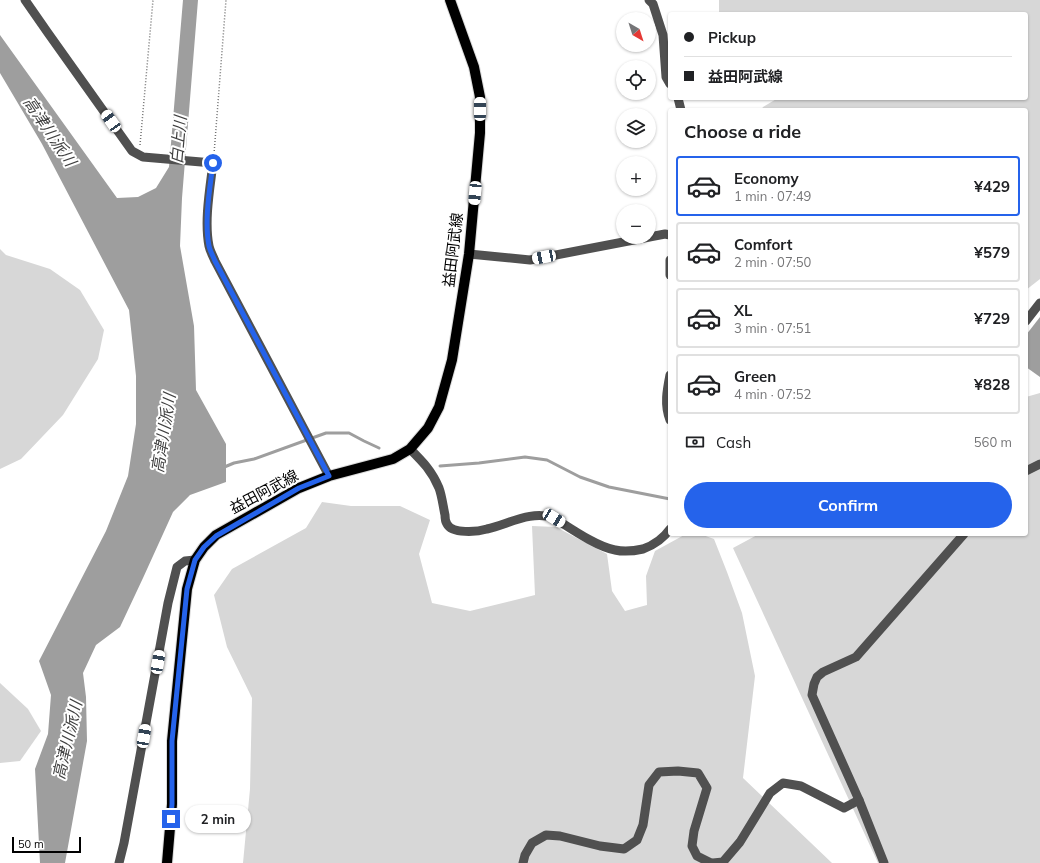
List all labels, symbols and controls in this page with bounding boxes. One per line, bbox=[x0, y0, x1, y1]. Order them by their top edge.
north arrow bbox=[616, 12, 656, 52]
map controls bbox=[616, 12, 656, 244]
text: Pickup bbox=[708, 28, 756, 47]
button: locate bbox=[616, 60, 656, 100]
text: 益田阿武線 bbox=[708, 67, 783, 86]
water label: 高津川派川 bbox=[19, 92, 82, 171]
car bbox=[474, 97, 486, 121]
car bbox=[99, 108, 123, 134]
button: layers bbox=[616, 108, 656, 148]
water label: 白上川 bbox=[166, 113, 190, 165]
text: Choose a ride bbox=[684, 120, 801, 143]
route start bbox=[204, 154, 222, 172]
button: + bbox=[616, 156, 656, 196]
icon: car bbox=[686, 168, 722, 204]
text: Economy bbox=[734, 169, 799, 188]
text: ¥429 bbox=[974, 177, 1010, 196]
car bbox=[468, 181, 482, 205]
text: 1 min · 07:49 bbox=[734, 188, 811, 204]
button: − bbox=[616, 204, 656, 244]
street label: 益田阿武線 bbox=[439, 212, 467, 288]
icon: car bbox=[686, 234, 722, 270]
text: Comfort bbox=[734, 235, 792, 254]
text: ¥579 bbox=[974, 243, 1010, 262]
car bbox=[531, 249, 557, 265]
text: 2 min · 07:50 bbox=[734, 254, 811, 270]
icon: car bbox=[686, 300, 722, 336]
text: XL bbox=[734, 301, 752, 320]
text: ¥729 bbox=[974, 309, 1010, 328]
text: 3 min · 07:51 bbox=[734, 320, 811, 336]
icon: car bbox=[686, 366, 722, 402]
text: Green bbox=[734, 367, 776, 386]
text: ¥828 bbox=[974, 375, 1010, 394]
text: 4 min · 07:52 bbox=[734, 386, 811, 402]
water label: 高津川派川 bbox=[147, 390, 179, 474]
icon: cash bbox=[684, 431, 706, 453]
text: Cash bbox=[716, 433, 751, 452]
text: 560 m bbox=[974, 434, 1012, 450]
street label: 益田阿武線 bbox=[226, 466, 301, 518]
button: Confirm bbox=[684, 482, 1012, 528]
car bbox=[541, 507, 567, 529]
car bbox=[150, 649, 166, 675]
water label: 高津川派川 bbox=[48, 697, 86, 781]
car bbox=[136, 723, 152, 749]
callout: 2 min bbox=[185, 805, 251, 833]
route end bbox=[162, 810, 180, 828]
text: 2 min bbox=[201, 811, 235, 827]
scale bar bbox=[12, 835, 81, 854]
text: 50 m bbox=[18, 837, 44, 851]

